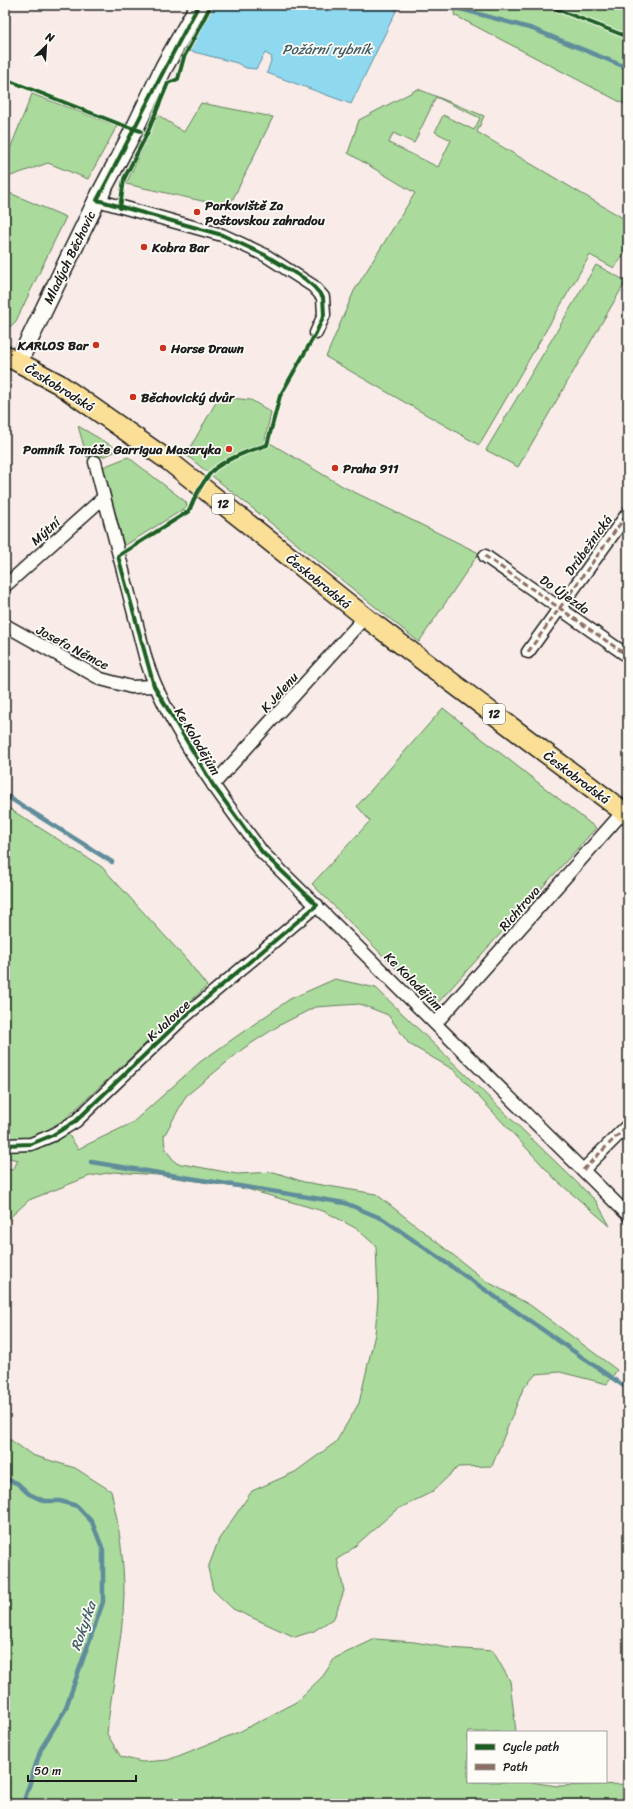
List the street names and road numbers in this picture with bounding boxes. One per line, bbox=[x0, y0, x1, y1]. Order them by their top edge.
street label: Mladých Běchovic bbox=[37, 206, 102, 308]
street label: Českobrodská bbox=[20, 357, 100, 418]
road number: 12 bbox=[212, 494, 234, 514]
street label: Drůbežnická bbox=[558, 510, 619, 581]
street label: Mýtní bbox=[25, 511, 67, 551]
street label: Českobrodská bbox=[281, 548, 357, 615]
street label: Do Újezda bbox=[535, 569, 595, 620]
street label: Josefa Němce bbox=[31, 618, 114, 676]
street label: K Jelenu bbox=[255, 667, 304, 718]
street label: Ke Kolodějům bbox=[168, 703, 227, 780]
road number: 12 bbox=[483, 704, 505, 724]
street label: Českobrodská bbox=[538, 745, 615, 811]
street label: Richtrova bbox=[493, 880, 546, 936]
street label: Ke Kolodějům bbox=[379, 946, 449, 1016]
street label: K Jalovce bbox=[141, 994, 196, 1047]

